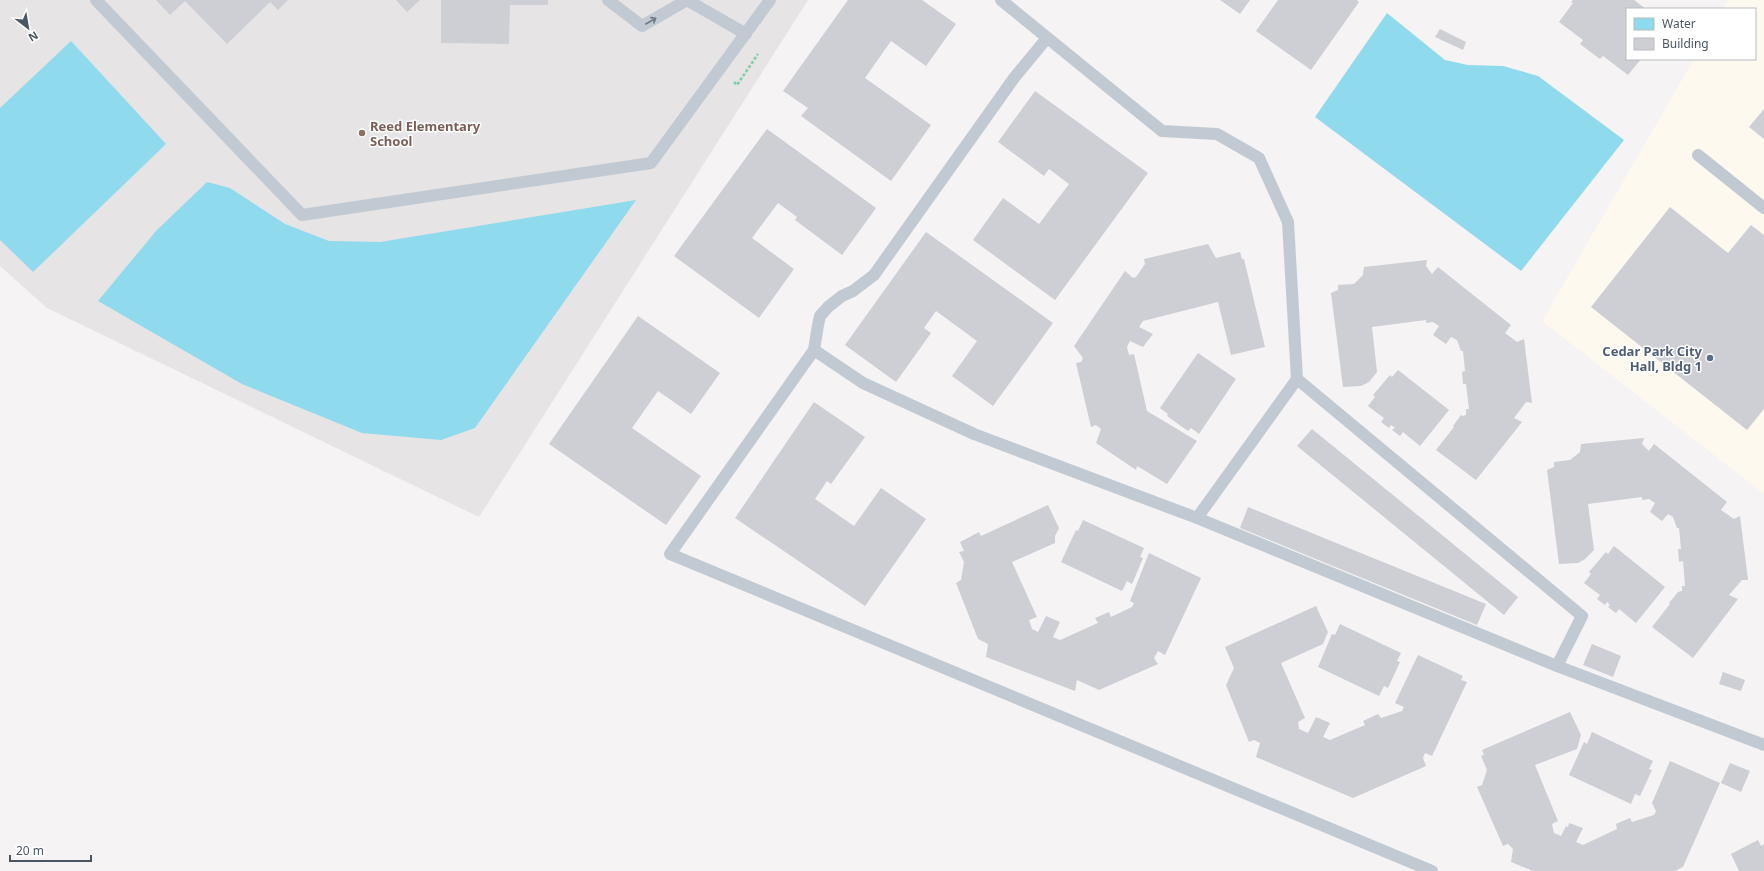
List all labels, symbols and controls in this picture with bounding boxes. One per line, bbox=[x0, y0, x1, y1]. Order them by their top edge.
north arrow bbox=[8, 8, 48, 48]
legend bbox=[1626, 8, 1756, 60]
text: Water bbox=[1662, 15, 1696, 32]
one-way arrow bbox=[645, 17, 657, 25]
text: N bbox=[26, 28, 41, 46]
text: Building bbox=[1662, 35, 1709, 52]
place label: Reed Elementary School bbox=[370, 117, 481, 150]
marker: Reed Elementary School bbox=[357, 128, 367, 138]
place label: Cedar Park City Hall, Bldg 1 bbox=[1602, 342, 1703, 375]
marker: Cedar Park City Hall, Bldg 1 bbox=[1705, 353, 1715, 363]
scale bar bbox=[10, 837, 91, 863]
text: 20 m bbox=[16, 842, 44, 859]

